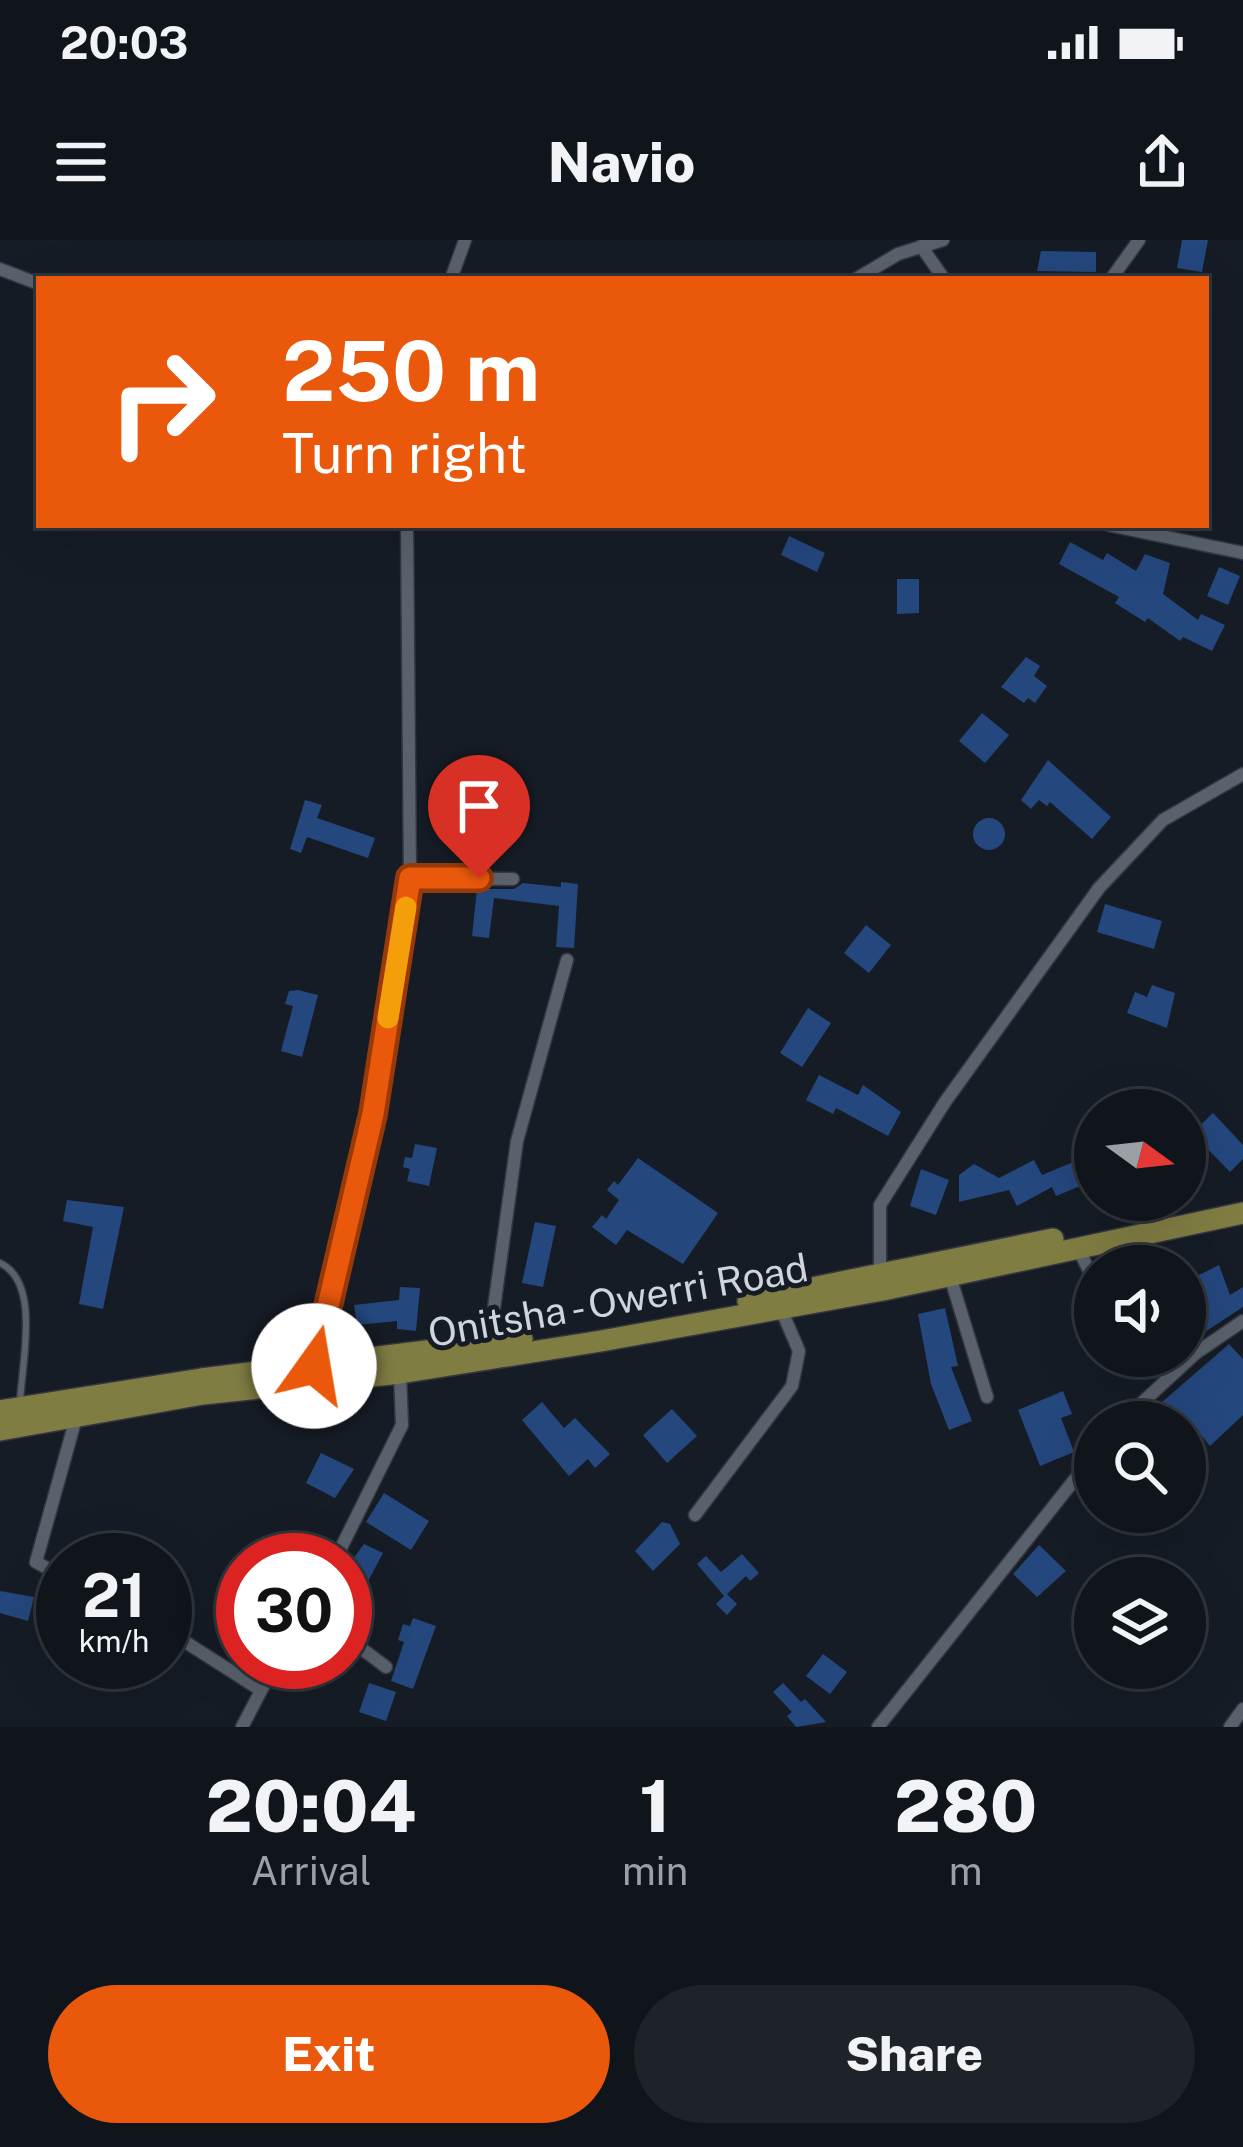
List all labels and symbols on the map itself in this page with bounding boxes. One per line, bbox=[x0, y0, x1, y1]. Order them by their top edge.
pin bbox=[428, 755, 530, 878]
north arrow bbox=[1074, 1089, 1206, 1221]
street label: Onitsha - Owerri Road bbox=[424, 1244, 812, 1356]
position arrow bbox=[251, 1303, 377, 1429]
speed limit sign: 30 bbox=[216, 1533, 372, 1689]

